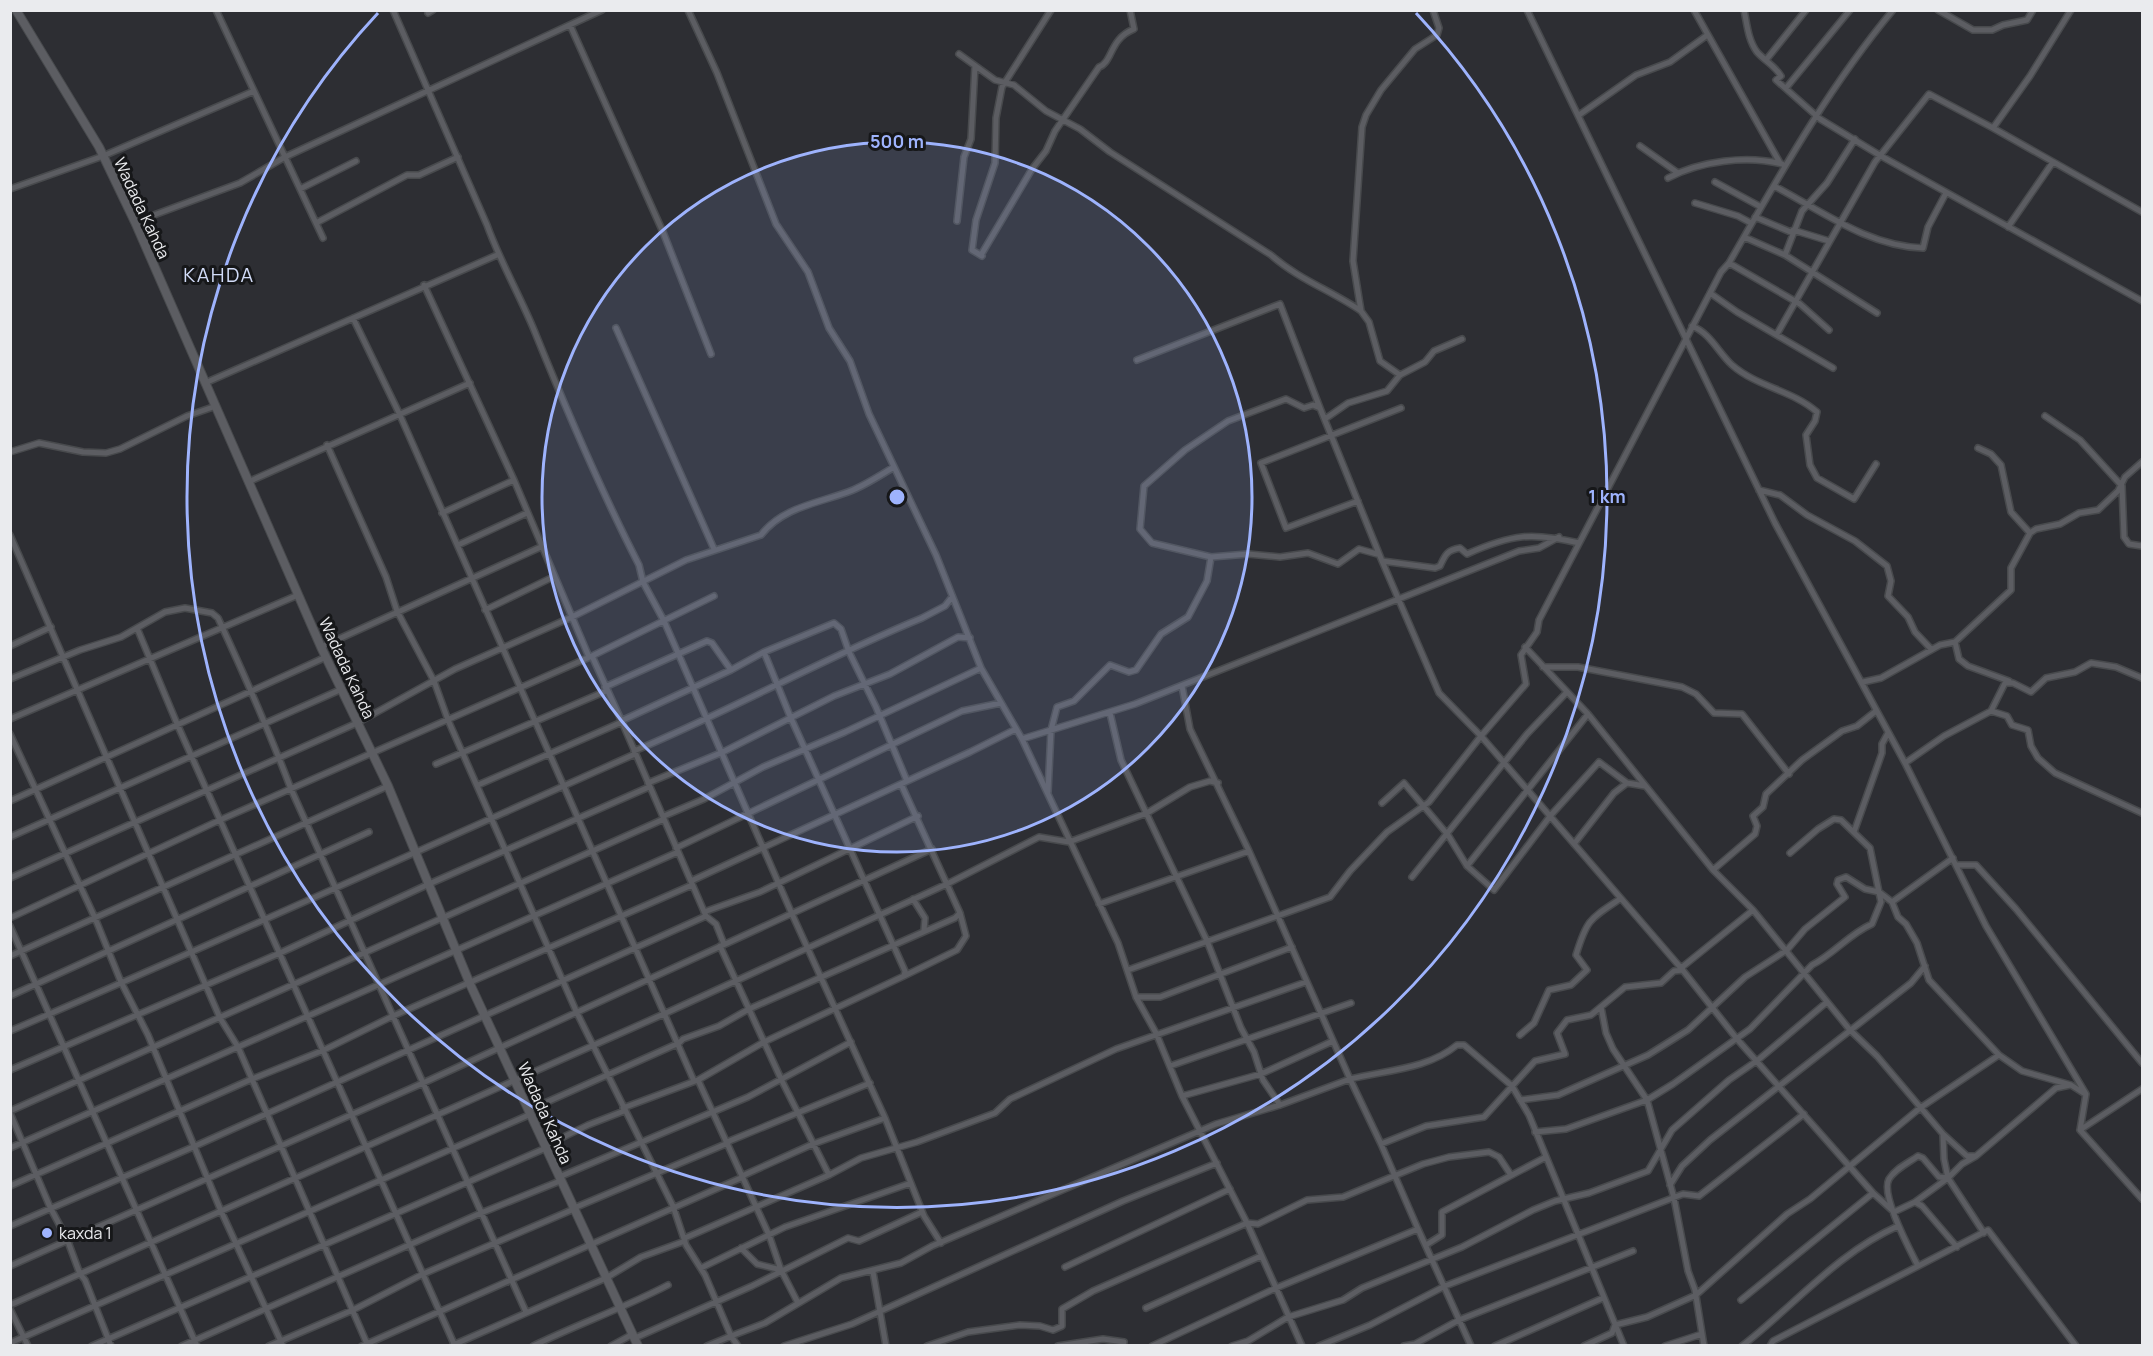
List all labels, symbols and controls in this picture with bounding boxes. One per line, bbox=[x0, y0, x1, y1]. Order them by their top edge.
text: 500 m bbox=[870, 129, 924, 153]
street label: Wadada Kahda bbox=[109, 154, 175, 262]
district label: KAHDA bbox=[183, 261, 255, 288]
text: 1 km bbox=[1588, 484, 1626, 508]
centre of rings bbox=[887, 487, 907, 507]
street label: Wadada Kahda bbox=[314, 614, 380, 722]
street label: Wadada Kahda bbox=[513, 1059, 577, 1167]
place label: kaxda 1 bbox=[59, 1222, 112, 1244]
marker: kaxda 1 bbox=[40, 1226, 54, 1240]

